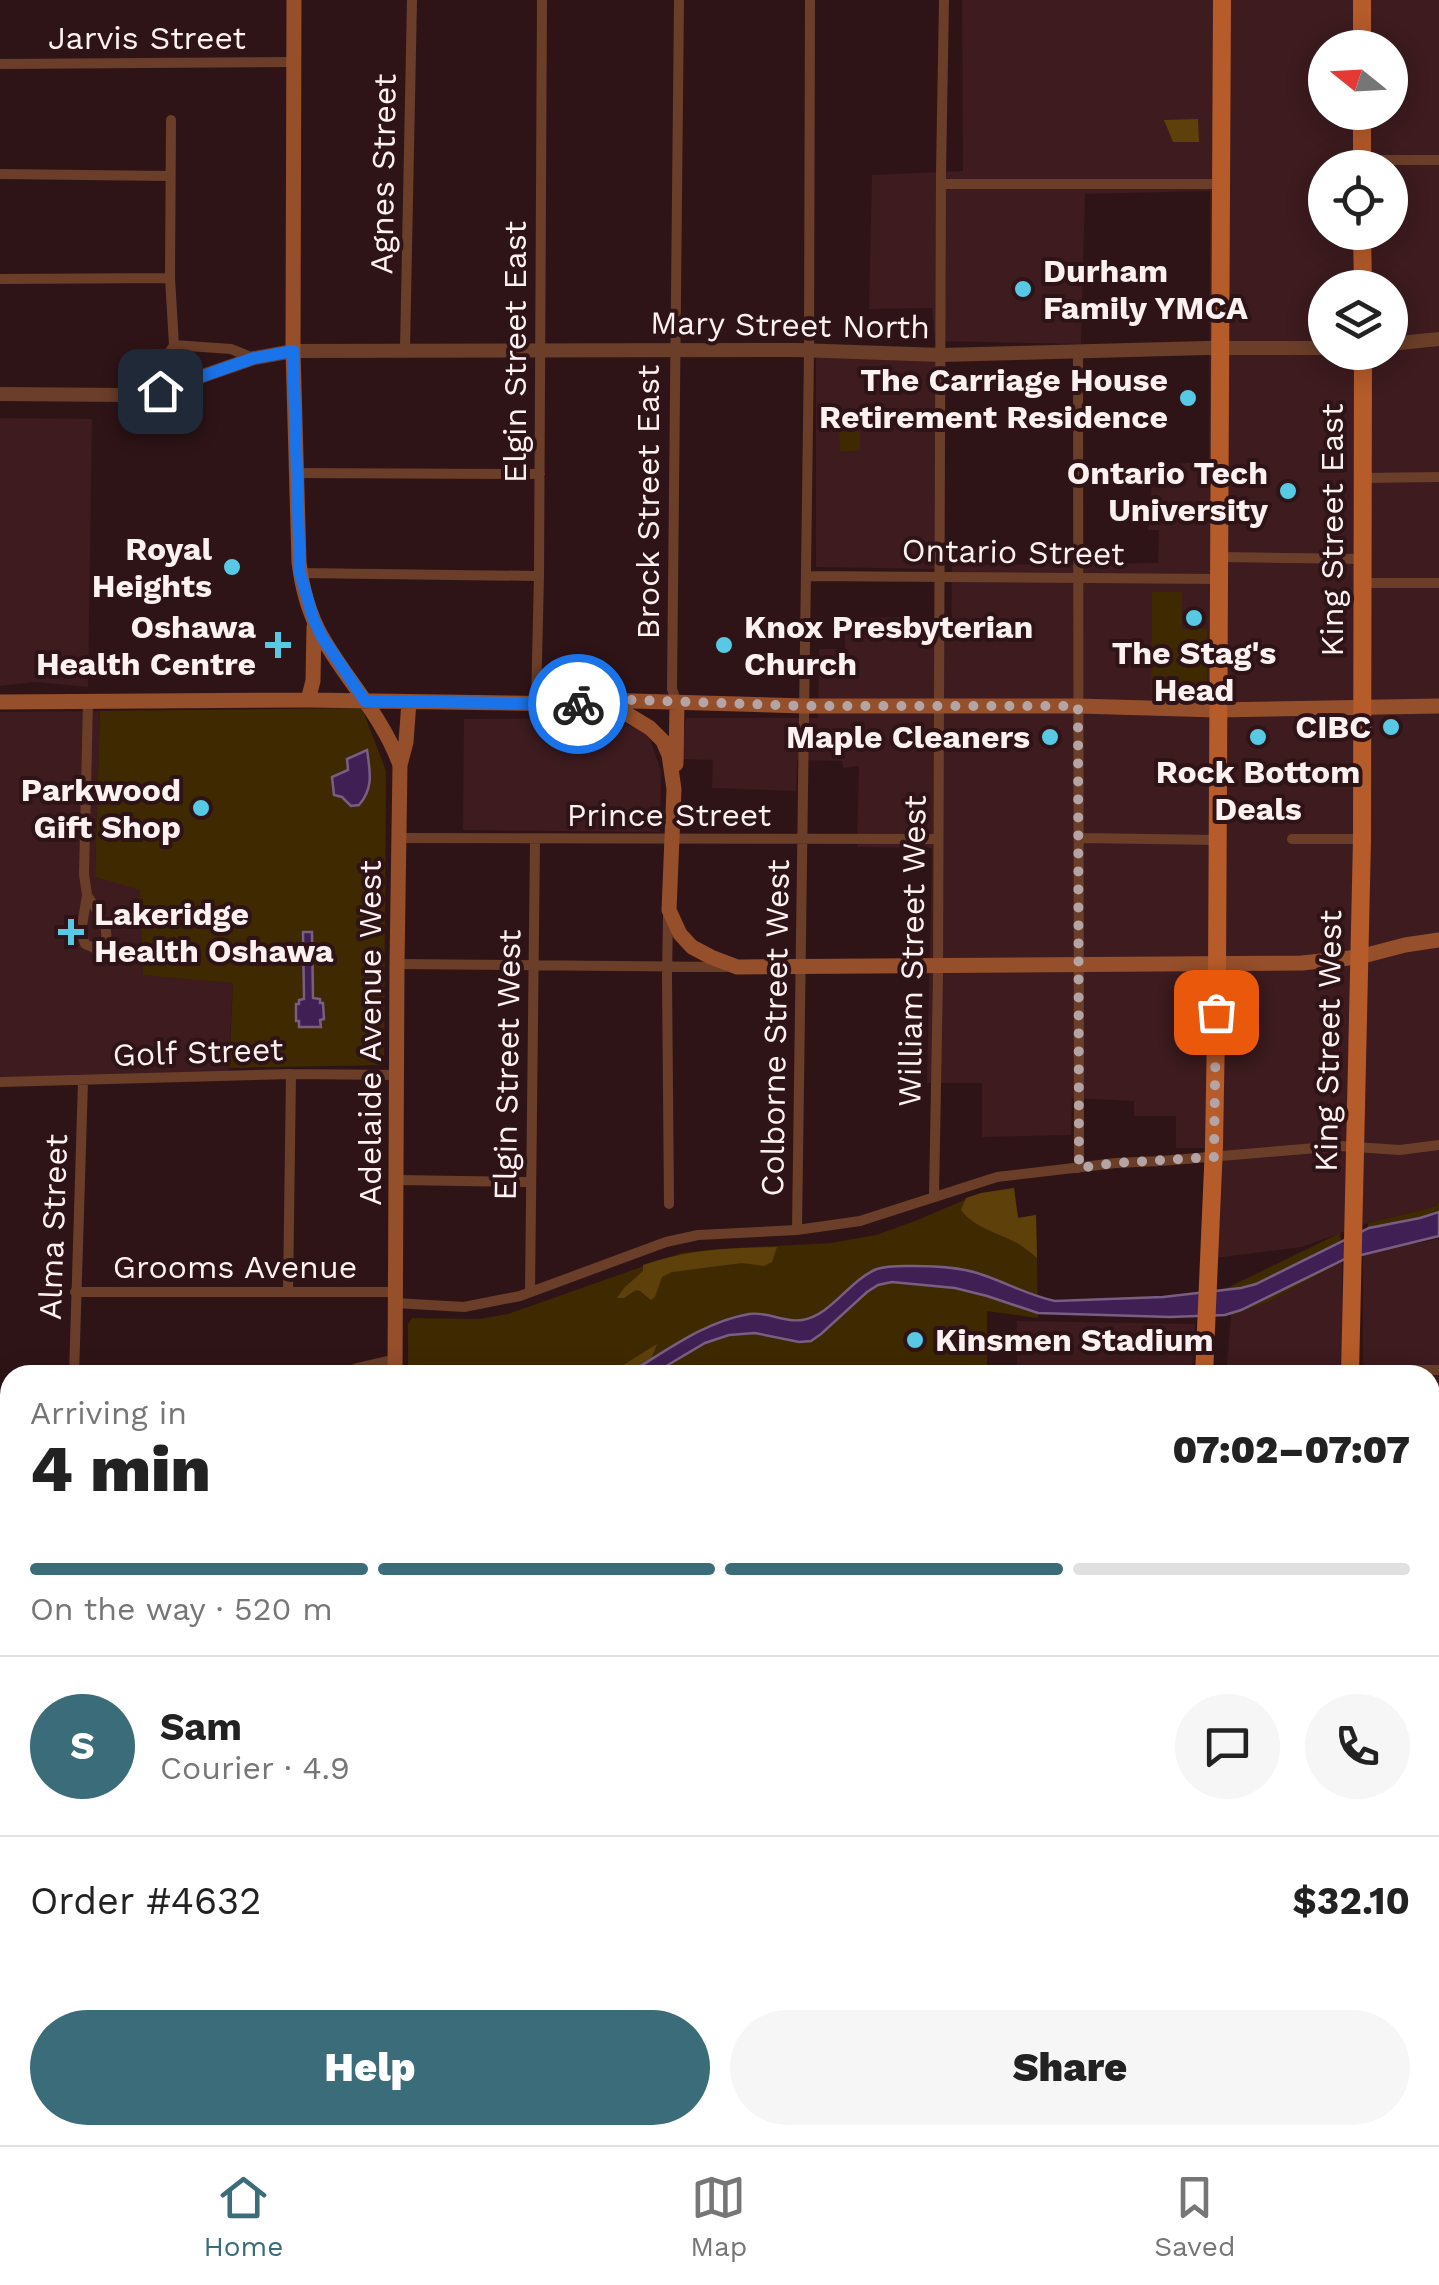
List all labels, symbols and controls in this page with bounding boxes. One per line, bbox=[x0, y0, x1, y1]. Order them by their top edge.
street label: Jarvis Street bbox=[48, 19, 246, 57]
north arrow bbox=[1308, 30, 1408, 130]
map controls bbox=[1308, 30, 1408, 370]
street label: Agnes Street bbox=[362, 73, 404, 275]
button: locate bbox=[1308, 150, 1408, 250]
street label: Elgin Street East bbox=[496, 221, 534, 483]
place label: Durham Family YMCA bbox=[1043, 252, 1248, 327]
button: layers bbox=[1308, 270, 1408, 370]
marker: Durham Family YMCA bbox=[1012, 278, 1034, 300]
street label: Mary Street North bbox=[650, 304, 930, 346]
pin bbox=[118, 349, 203, 434]
place label: The Carriage House Retirement Residence bbox=[819, 361, 1168, 436]
icon: home bbox=[133, 364, 188, 419]
street label: Brock Street East bbox=[629, 365, 667, 639]
marker: The Carriage House Retirement Residence bbox=[1177, 387, 1199, 409]
street label: King Street East bbox=[1313, 403, 1351, 657]
place label: Ontario Tech University bbox=[1067, 454, 1269, 529]
marker: Ontario Tech University bbox=[1277, 480, 1299, 502]
place label: Royal Heights bbox=[92, 530, 213, 605]
street label: Ontario Street bbox=[901, 531, 1125, 573]
marker: Royal Heights bbox=[221, 556, 243, 578]
marker: The Stag's Head bbox=[1183, 607, 1205, 629]
place label: Oshawa Health Centre bbox=[36, 608, 256, 683]
place label: Knox Presbyterian Church bbox=[744, 608, 1033, 683]
marker: Oshawa Health Centre bbox=[265, 632, 291, 658]
marker: Knox Presbyterian Church bbox=[713, 634, 735, 656]
place label: The Stag's Head bbox=[1112, 634, 1276, 709]
courier bbox=[528, 654, 628, 754]
icon: bike bbox=[551, 677, 606, 732]
place label: CIBC bbox=[1295, 708, 1371, 746]
marker: CIBC bbox=[1380, 716, 1402, 738]
place label: Maple Cleaners bbox=[786, 718, 1030, 756]
marker: Maple Cleaners bbox=[1039, 726, 1061, 748]
marker: Rock Bottom Deals bbox=[1247, 726, 1269, 748]
place label: Rock Bottom Deals bbox=[1156, 753, 1360, 828]
place label: Parkwood Gift Shop bbox=[21, 771, 181, 846]
street label: William Street West bbox=[890, 795, 934, 1107]
street label: Prince Street bbox=[567, 796, 771, 834]
marker: Parkwood Gift Shop bbox=[190, 797, 212, 819]
street label: Colborne Street West bbox=[753, 859, 797, 1197]
street label: Adelaide Avenue West bbox=[351, 860, 389, 1206]
place label: Lakeridge Health Oshawa bbox=[94, 895, 334, 970]
street label: King Street West bbox=[1307, 910, 1349, 1172]
marker: Lakeridge Health Oshawa bbox=[58, 919, 84, 945]
street label: Elgin Street West bbox=[486, 929, 528, 1201]
pin bbox=[1174, 970, 1259, 1055]
icon: bag bbox=[1189, 985, 1244, 1040]
street label: Golf Street bbox=[112, 1030, 284, 1074]
street label: Alma Street bbox=[31, 1133, 75, 1321]
street label: Grooms Avenue bbox=[113, 1248, 357, 1286]
place label: Kinsmen Stadium bbox=[935, 1321, 1214, 1359]
marker: Kinsmen Stadium bbox=[904, 1329, 926, 1351]
text: Arriving in bbox=[30, 1394, 187, 1432]
text: 07:02–07:07 bbox=[1172, 1428, 1410, 1472]
text: 4 min bbox=[30, 1431, 211, 1507]
text: On the way · 520 m bbox=[30, 1590, 333, 1628]
button: chat bbox=[1175, 1694, 1280, 1799]
button: phone bbox=[1305, 1694, 1410, 1799]
text: Sam bbox=[160, 1705, 242, 1749]
text: S bbox=[70, 1724, 95, 1768]
text: Courier · 4.9 bbox=[160, 1749, 350, 1787]
text: Order #4632 bbox=[30, 1879, 261, 1923]
text: $32.10 bbox=[1292, 1879, 1410, 1923]
button: Help bbox=[30, 2010, 710, 2125]
button: Share bbox=[730, 2010, 1410, 2125]
tab: Home bbox=[203, 2170, 283, 2263]
tab: Map bbox=[690, 2170, 747, 2263]
tab: Saved bbox=[1154, 2170, 1236, 2263]

